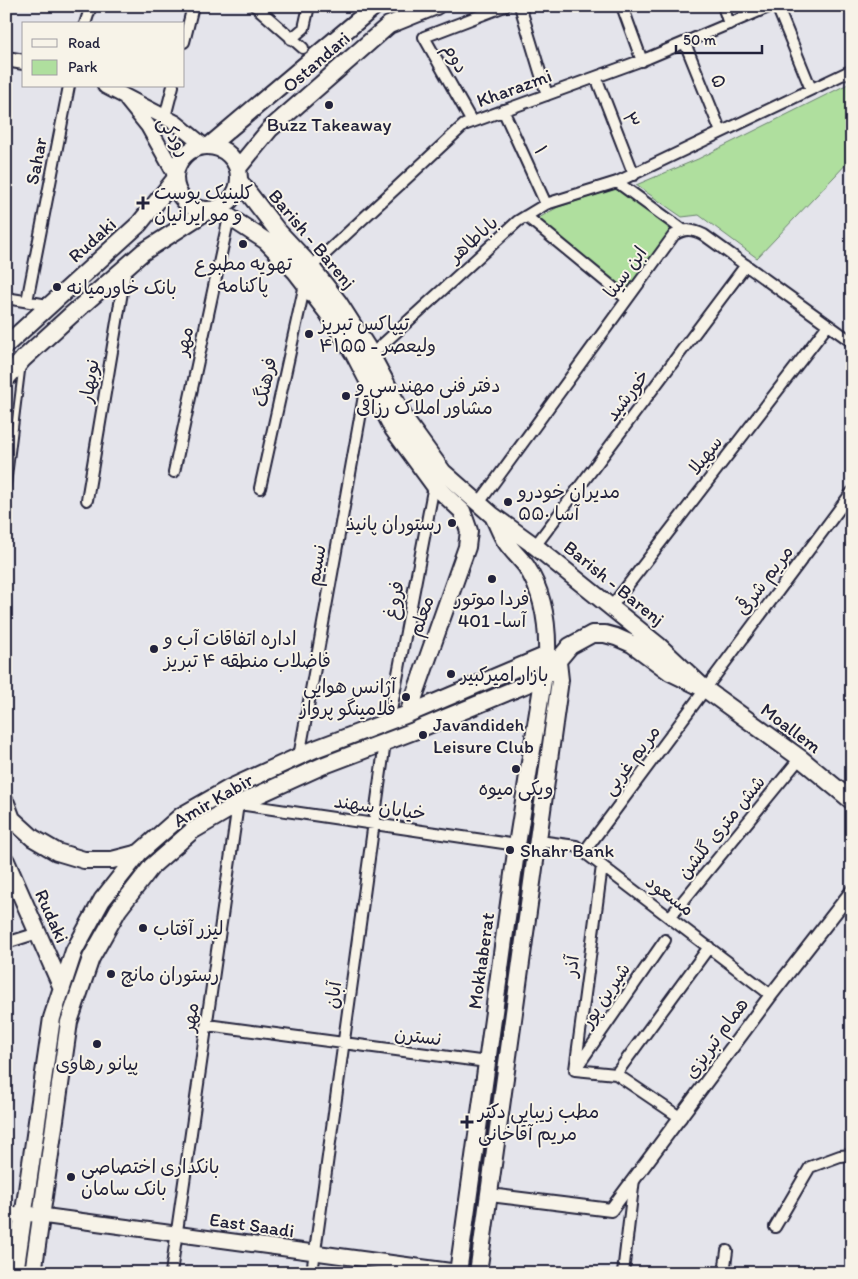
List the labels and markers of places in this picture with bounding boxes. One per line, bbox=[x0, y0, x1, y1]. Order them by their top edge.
marker: Buzz Takeaway bbox=[323, 99, 335, 111]
place label: Buzz Takeaway bbox=[267, 113, 391, 136]
place label: کلینیک پوست و مو ایرانیان bbox=[154, 181, 253, 226]
marker: کلینیک پوست و مو ایرانیان bbox=[136, 196, 150, 210]
marker: تهویه مطبوع پاکنامه bbox=[237, 238, 249, 250]
place label: تهویه مطبوع پاکنامه bbox=[194, 252, 293, 298]
place label: بانک خاورمیانه bbox=[67, 276, 177, 299]
marker: بانک خاورمیانه bbox=[51, 281, 63, 293]
place label: تیپاکس تبریز ولیعصر - ۴۱۵۵ bbox=[317, 312, 436, 357]
marker: تیپاکس تبریز ولیعصر - ۴۱۵۵ bbox=[303, 328, 315, 340]
place label: دفتر فنی مهندسی و مشاور املاک رزاقی bbox=[354, 374, 500, 419]
marker: دفتر فنی مهندسی و مشاور املاک رزاقی bbox=[340, 390, 352, 402]
place label: مدیران خودرو ۵۵۰ آسا bbox=[516, 480, 620, 525]
marker: مدیران خودرو ۵۵۰ آسا bbox=[502, 496, 514, 508]
place label: رستوران پانیذ bbox=[346, 512, 442, 536]
marker: رستوران پانیذ bbox=[446, 517, 458, 529]
marker: فردا موتور 401 -آسا bbox=[486, 573, 498, 585]
place label: فردا موتور 401 -آسا bbox=[453, 587, 529, 632]
place label: اداره اتفاقات آب و فاضلاب منطقه ۴ تبریز bbox=[162, 627, 331, 672]
marker: اداره اتفاقات آب و فاضلاب منطقه ۴ تبریز bbox=[148, 643, 160, 655]
place label: بازار امیرکبیر bbox=[459, 663, 548, 686]
marker: بازار امیرکبیر bbox=[445, 668, 457, 680]
place label: آژانس هوایی فلامینگو پرواز bbox=[298, 675, 397, 721]
marker: آژانس هوایی فلامینگو پرواز bbox=[400, 691, 412, 703]
place label: Javandideh Leisure Club bbox=[433, 713, 534, 758]
marker: Javandideh Leisure Club bbox=[417, 729, 429, 741]
marker: ویکی میوه bbox=[510, 763, 522, 775]
place label: ویکی میوه bbox=[479, 777, 553, 801]
place label: Shahr Bank bbox=[520, 839, 614, 862]
marker: Shahr Bank bbox=[504, 844, 516, 856]
place label: لیزر آفتاب bbox=[153, 917, 224, 940]
marker: لیزر آفتاب bbox=[137, 922, 149, 934]
place label: رستوران مانچ bbox=[121, 963, 219, 987]
marker: رستوران مانچ bbox=[105, 968, 117, 980]
marker: پیانو رهاوی bbox=[91, 1038, 103, 1050]
place label: پیانو رهاوی bbox=[55, 1052, 139, 1076]
place label: مطب زیبایی دکتر مریم آقاخانی bbox=[476, 1100, 599, 1148]
marker: مطب زیبایی دکتر مریم آقاخانی bbox=[460, 1115, 474, 1129]
place label: بانکداری اختصاصی بانک سامان bbox=[81, 1155, 219, 1200]
marker: بانکداری اختصاصی بانک سامان bbox=[65, 1171, 77, 1183]

